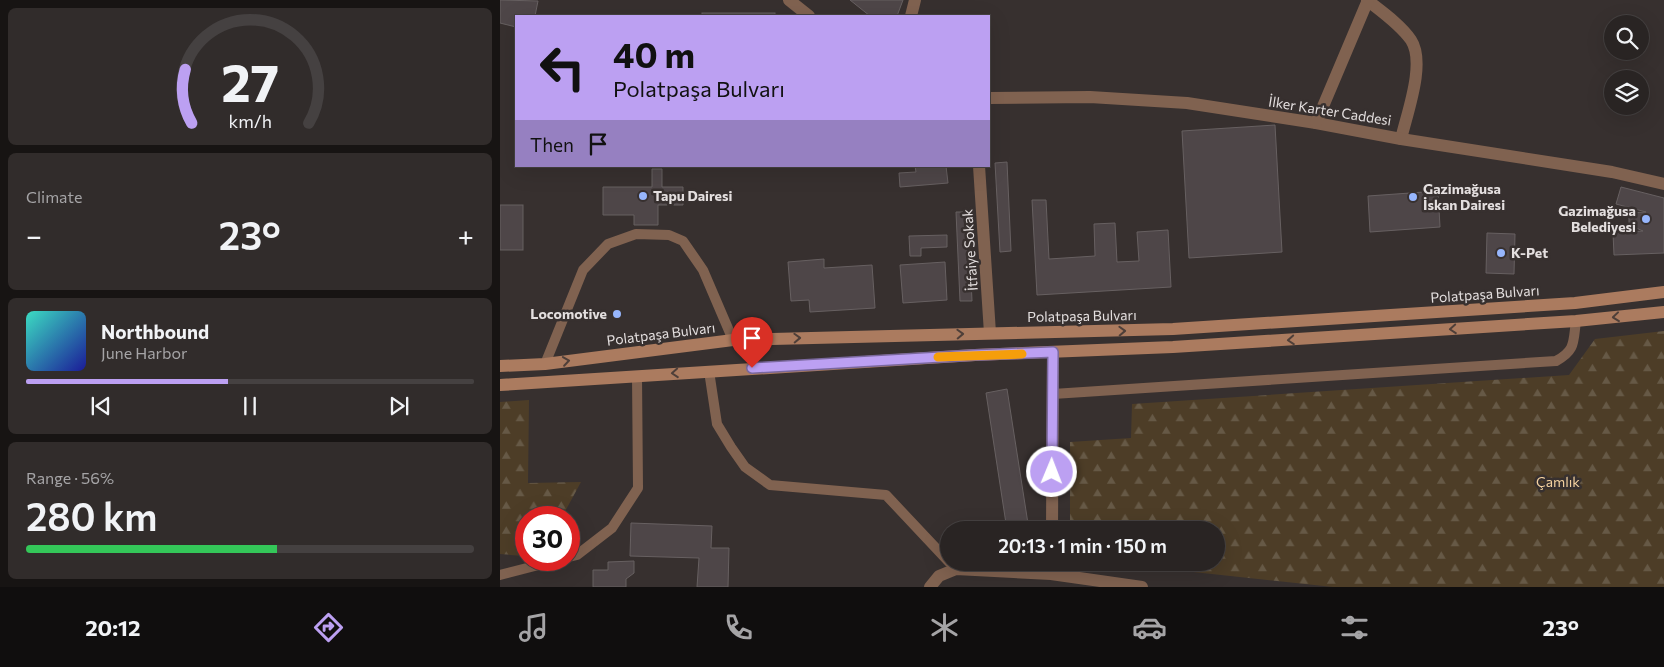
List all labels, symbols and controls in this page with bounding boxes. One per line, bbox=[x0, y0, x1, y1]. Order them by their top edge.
map controls bbox=[1604, 15, 1649, 115]
button: search bbox=[1604, 15, 1649, 60]
text: 40 m bbox=[613, 32, 695, 75]
icon: left bbox=[530, 35, 595, 100]
text: 27 bbox=[221, 49, 279, 113]
button: layers bbox=[1604, 70, 1649, 115]
text: Polatpaşa Bulvarı bbox=[613, 75, 785, 102]
street label: İlker Karter Caddesi bbox=[1267, 92, 1393, 129]
text: km/h bbox=[228, 110, 272, 132]
icon: arrive bbox=[584, 130, 612, 158]
text: Then bbox=[530, 133, 574, 156]
place label: Gazimağusa İskan Dairesi bbox=[1423, 180, 1505, 213]
text: Climate bbox=[26, 187, 82, 206]
place label: Tapu Dairesi bbox=[653, 187, 732, 204]
marker: Tapu Dairesi bbox=[637, 190, 649, 202]
marker: Gazimağusa İskan Dairesi bbox=[1407, 191, 1419, 203]
place label: Gazimağusa Belediyesi bbox=[1558, 202, 1636, 235]
street label: İtfaiye Sokak bbox=[958, 208, 981, 292]
text: 23° bbox=[219, 211, 281, 258]
marker: Gazimağusa Belediyesi bbox=[1640, 213, 1652, 225]
text: − bbox=[26, 218, 42, 252]
text: + bbox=[458, 218, 474, 252]
place label: K-Pet bbox=[1511, 244, 1548, 261]
marker: K-Pet bbox=[1495, 247, 1507, 259]
street label: Polatpaşa Bulvarı bbox=[1430, 281, 1540, 306]
place label: Locomotive bbox=[530, 305, 607, 322]
street label: Polatpaşa Bulvarı bbox=[1027, 306, 1137, 325]
marker: Locomotive bbox=[611, 308, 623, 320]
one-way arrow bbox=[1611, 311, 1619, 322]
pin bbox=[731, 317, 773, 368]
street label: Polatpaşa Bulvarı bbox=[606, 318, 716, 349]
text: Northbound bbox=[101, 320, 209, 343]
icon: arrive bbox=[738, 324, 766, 352]
one-way arrow bbox=[1449, 324, 1457, 335]
one-way arrow bbox=[1118, 325, 1126, 336]
one-way arrow bbox=[956, 328, 964, 339]
one-way arrow bbox=[794, 333, 801, 343]
one-way arrow bbox=[1287, 334, 1295, 345]
text: June Harbor bbox=[101, 343, 187, 362]
one-way arrow bbox=[562, 356, 570, 367]
one-way arrow bbox=[670, 367, 678, 378]
icon: previous bbox=[87, 392, 115, 420]
icon: pause bbox=[236, 392, 264, 420]
icon: next bbox=[385, 392, 413, 420]
position arrow bbox=[1025, 445, 1077, 497]
text: Range · 56% bbox=[26, 468, 114, 487]
park label: Çamlık bbox=[1536, 473, 1580, 490]
text: 280 km bbox=[26, 492, 158, 539]
speed limit sign: 30 bbox=[515, 506, 580, 571]
text: 20:13 · 1 min · 150 m bbox=[998, 534, 1167, 557]
icon: directions bbox=[311, 610, 346, 645]
icon: music bbox=[516, 610, 551, 645]
icon: phone bbox=[721, 610, 756, 645]
icon: climate bbox=[927, 610, 962, 645]
icon: car bbox=[1132, 610, 1167, 645]
icon: filters bbox=[1337, 610, 1372, 645]
text: 20:12 bbox=[85, 614, 140, 641]
text: 23° bbox=[1543, 614, 1579, 641]

